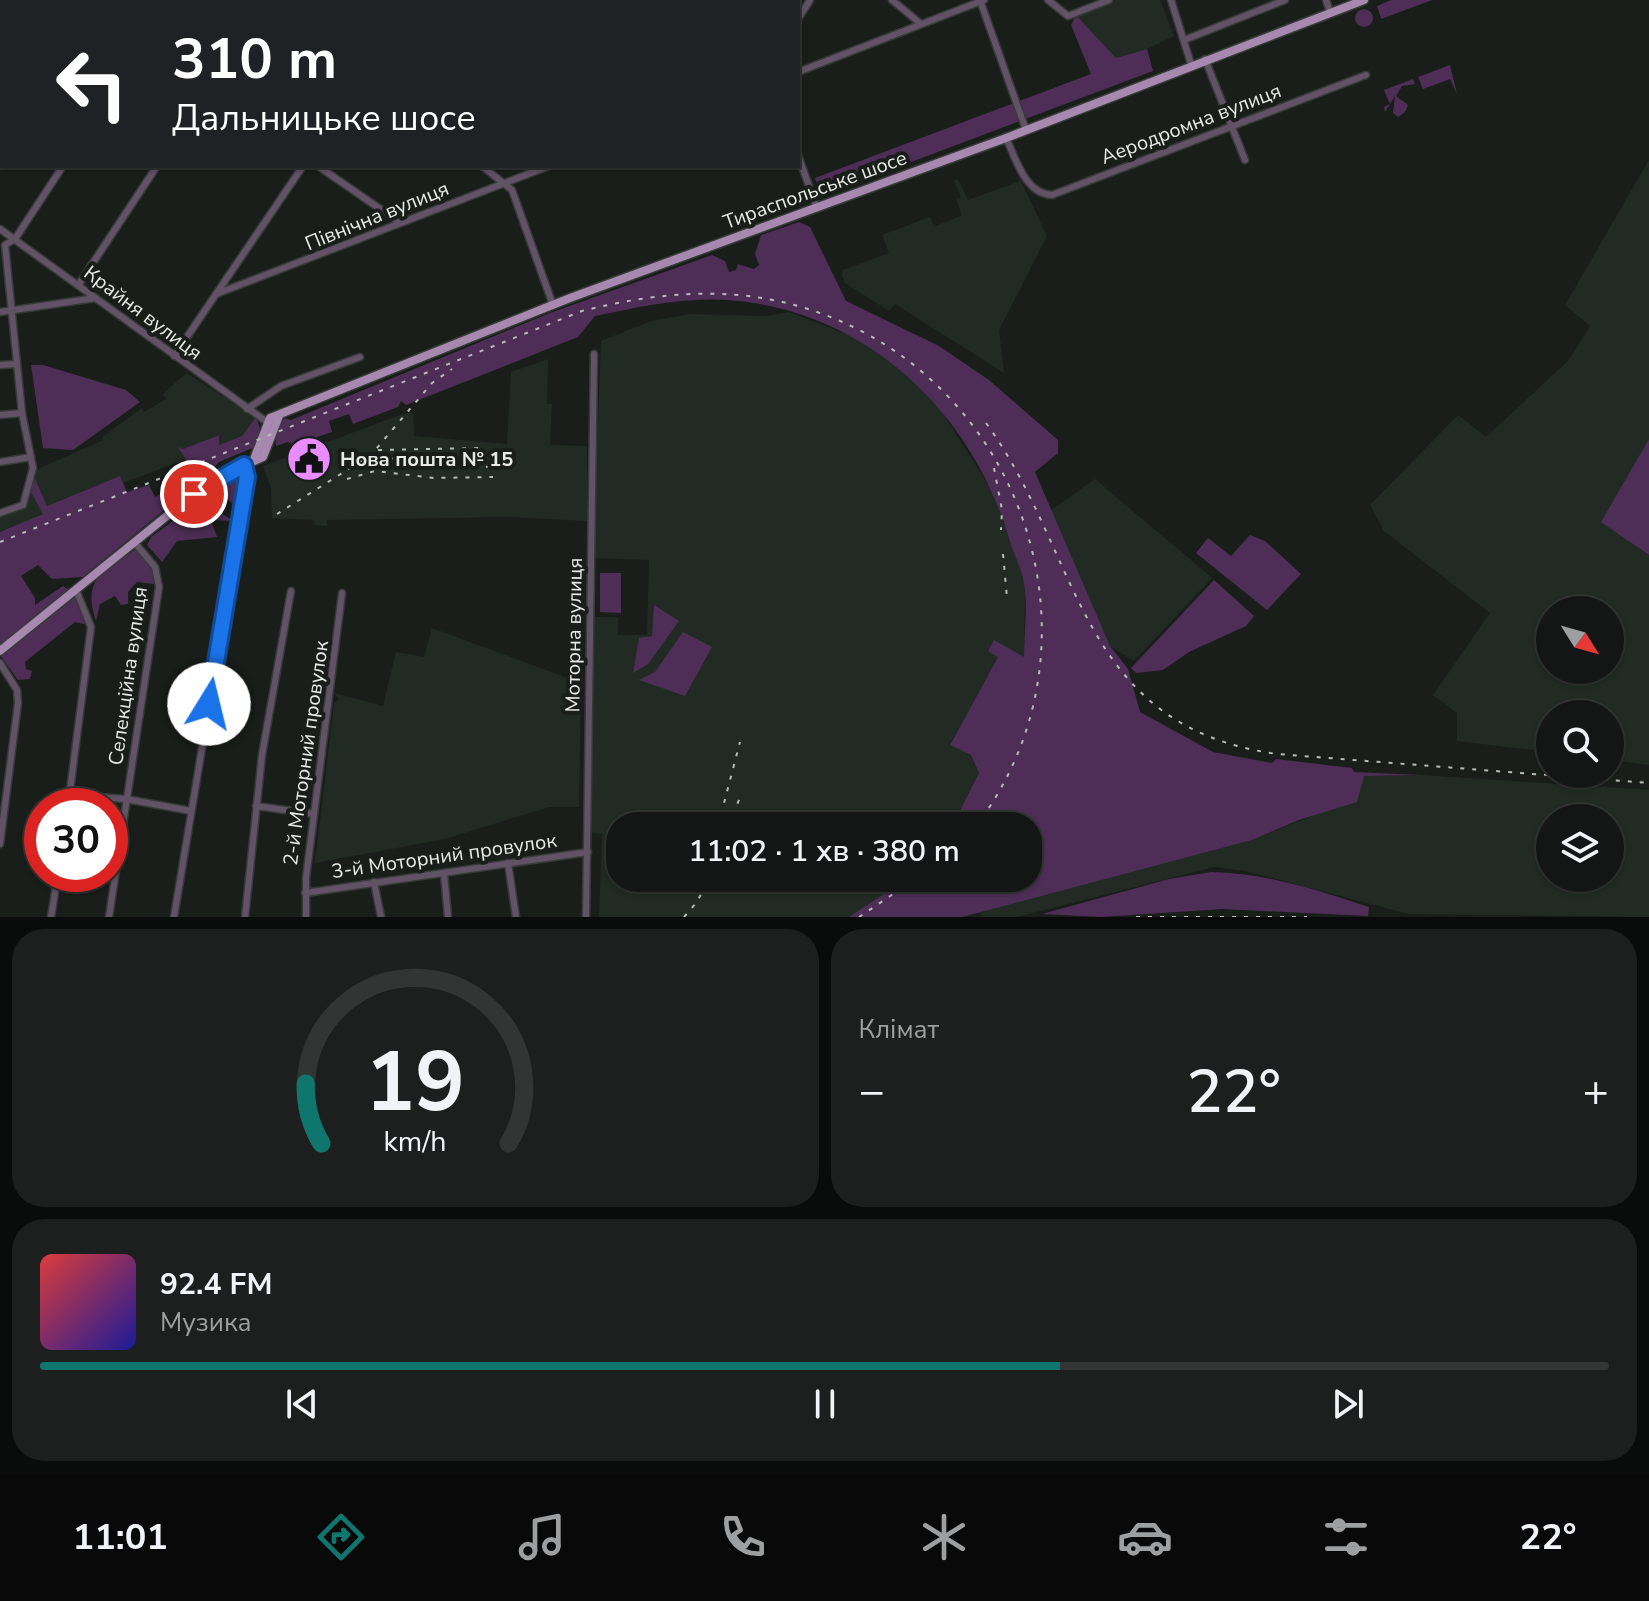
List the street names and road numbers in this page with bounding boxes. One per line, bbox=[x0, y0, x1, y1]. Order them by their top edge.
street label: Аеродромна вулиця bbox=[1097, 77, 1285, 171]
street label: Тираспольське шосе bbox=[719, 144, 911, 236]
street label: Північна вулиця bbox=[301, 175, 453, 257]
street label: Крайня вулиця bbox=[78, 260, 208, 366]
street label: Моторна вулиця bbox=[559, 557, 589, 713]
street label: Селекційна вулиця bbox=[102, 585, 154, 767]
street label: 2-й Моторний провулок bbox=[277, 638, 335, 867]
street label: 3-й Моторний провулок bbox=[330, 827, 559, 885]

